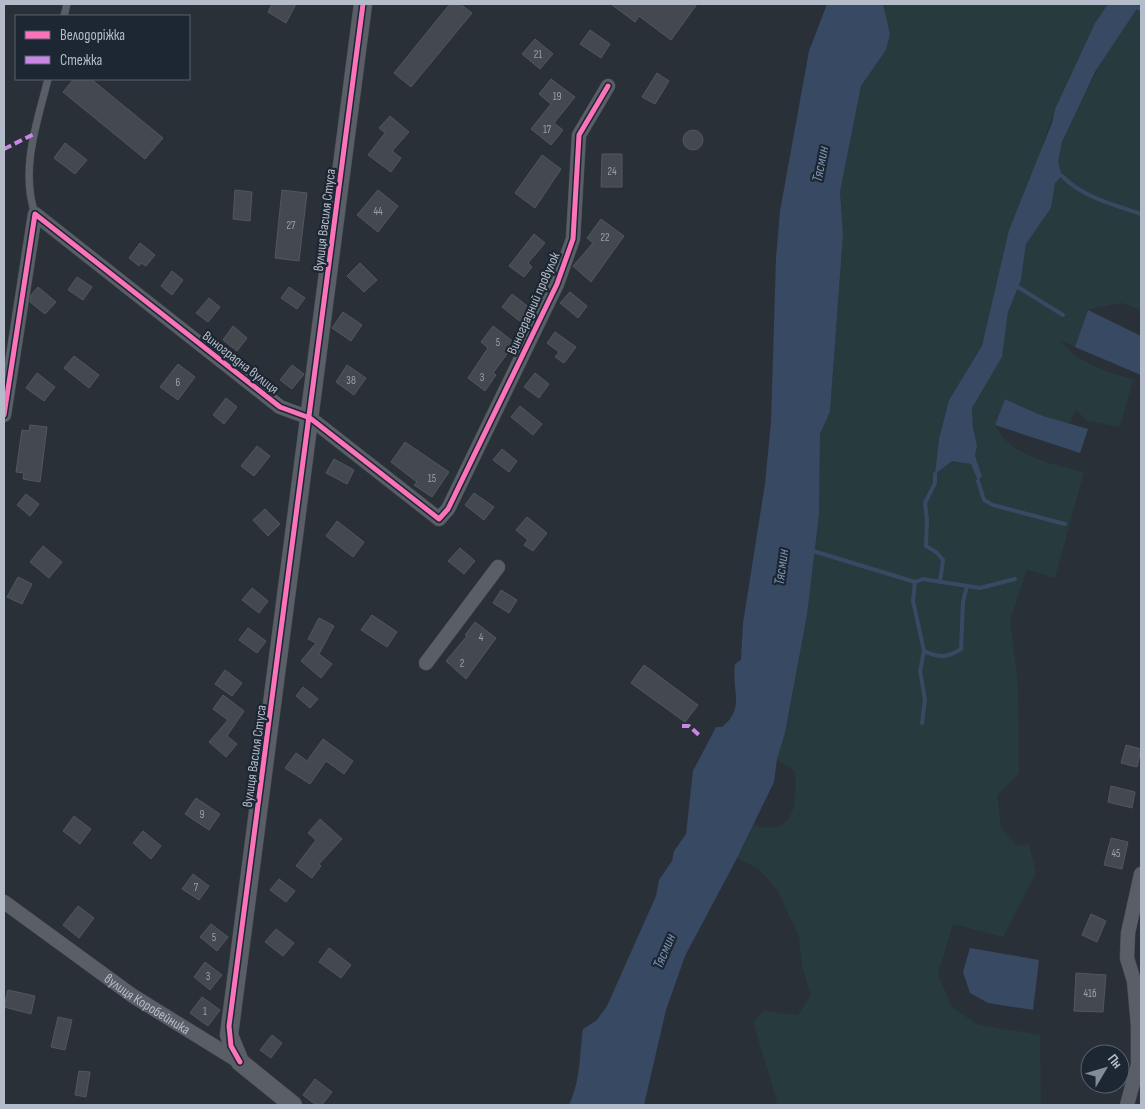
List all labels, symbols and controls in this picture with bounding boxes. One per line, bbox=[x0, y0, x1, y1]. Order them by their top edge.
legend bbox=[15, 15, 190, 80]
text: Велодоріжка bbox=[60, 26, 125, 45]
house number: 21 bbox=[534, 48, 542, 61]
text: Стежка bbox=[60, 51, 103, 70]
house number: 19 bbox=[553, 90, 561, 103]
house number: 17 bbox=[543, 123, 552, 136]
water label: Тясмин bbox=[808, 144, 833, 184]
house number: 24 bbox=[607, 165, 617, 178]
street label: вулиця Василя Стуса bbox=[310, 168, 339, 272]
house number: 44 bbox=[373, 205, 383, 218]
house number: 27 bbox=[287, 219, 296, 232]
house number: 22 bbox=[600, 231, 610, 244]
street label: Виноградний провулок bbox=[503, 249, 564, 357]
street label: Виноградна вулиця bbox=[199, 327, 282, 398]
house number: 5 bbox=[496, 336, 500, 349]
house number: 3 bbox=[480, 371, 485, 384]
house number: 38 bbox=[346, 374, 356, 387]
house number: 6 bbox=[176, 376, 181, 389]
house number: 15 bbox=[428, 472, 436, 485]
water label: Тясмин bbox=[770, 547, 793, 586]
house number: 4 bbox=[479, 631, 484, 644]
house number: 2 bbox=[460, 657, 465, 670]
street label: вулиця Василя Стуса bbox=[239, 704, 270, 808]
house number: 9 bbox=[200, 808, 205, 821]
house number: 45 bbox=[1111, 847, 1121, 860]
house number: 7 bbox=[194, 881, 199, 894]
water label: Тясмин bbox=[649, 930, 681, 971]
house number: 5 bbox=[212, 931, 216, 944]
street label: вулиця Коробейника bbox=[101, 970, 193, 1038]
house number: 3 bbox=[206, 970, 211, 983]
house number: 41б bbox=[1083, 987, 1097, 1000]
house number: 1 bbox=[203, 1005, 207, 1018]
north arrow bbox=[1080, 1044, 1130, 1094]
text: Пн bbox=[1104, 1051, 1126, 1072]

